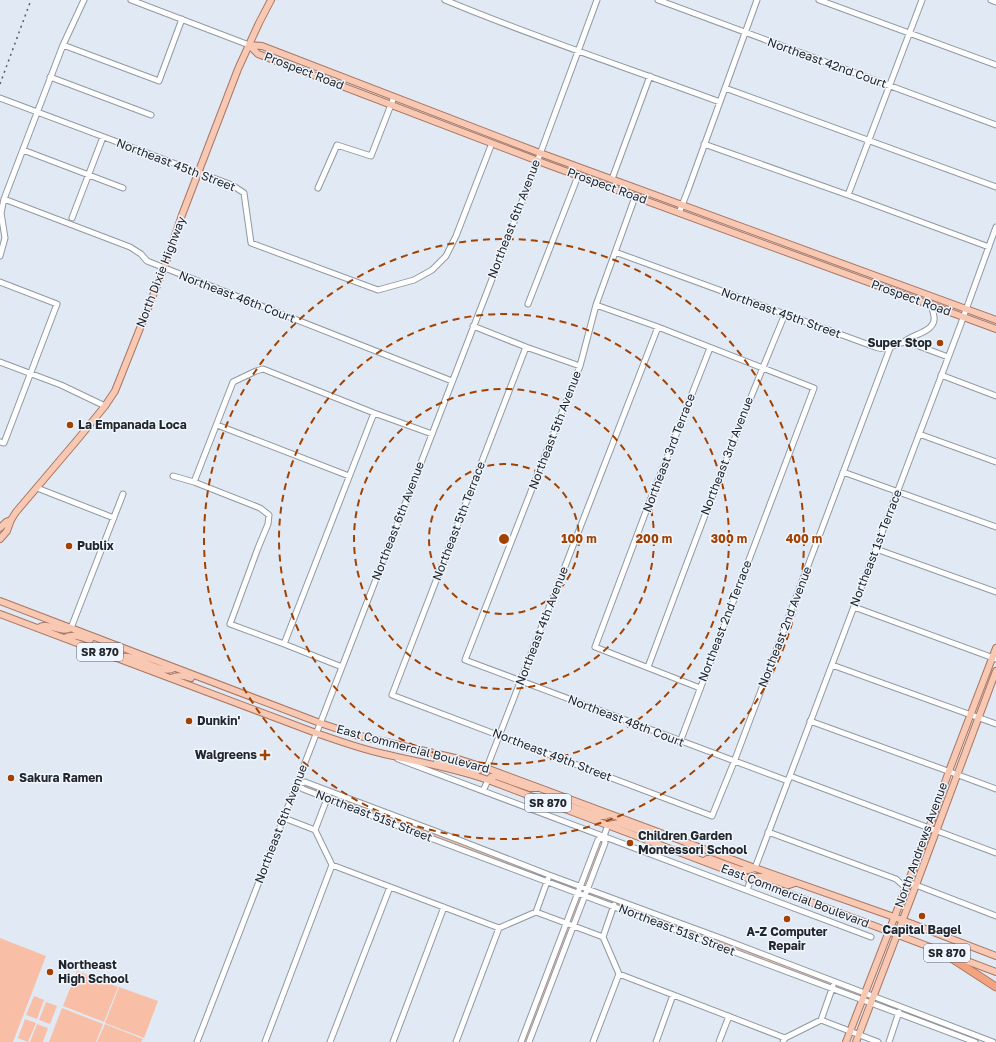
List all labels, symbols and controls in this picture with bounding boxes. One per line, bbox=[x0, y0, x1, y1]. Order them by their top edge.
street label: Northeast 42nd Court bbox=[766, 34, 889, 91]
street label: Prospect Road bbox=[262, 48, 346, 93]
street label: Northeast 45th Street bbox=[115, 135, 238, 194]
street label: Northeast 6th Avenue bbox=[484, 157, 543, 280]
street label: Prospect Road bbox=[565, 164, 649, 207]
street label: North Dixie Highway bbox=[132, 214, 189, 329]
street label: Northeast 46th Court bbox=[177, 267, 298, 326]
street label: Prospect Road bbox=[869, 276, 953, 319]
street label: Northeast 45th Street bbox=[719, 284, 843, 341]
place label: Super Stop bbox=[867, 335, 933, 350]
marker: Super Stop bbox=[935, 338, 945, 348]
street label: Northeast 5th Avenue bbox=[525, 368, 584, 491]
street label: Northeast 3rd Terrace bbox=[639, 391, 698, 514]
street label: Northeast 3rd Avenue bbox=[697, 394, 756, 517]
place label: La Empanada Loca bbox=[78, 417, 187, 432]
marker: La Empanada Loca bbox=[65, 420, 75, 430]
street label: Northeast 6th Avenue bbox=[368, 459, 427, 582]
street label: Northeast 5th Terrace bbox=[429, 459, 488, 582]
street label: Northeast 1st Terrace bbox=[846, 487, 905, 608]
text: 100 m bbox=[561, 531, 597, 546]
text: 200 m bbox=[636, 531, 672, 546]
text: 300 m bbox=[711, 531, 747, 546]
text: 400 m bbox=[786, 531, 822, 546]
centre of rings bbox=[497, 532, 511, 546]
place label: Publix bbox=[77, 538, 114, 553]
marker: Publix bbox=[64, 541, 74, 551]
street label: Northeast 2nd Terrace bbox=[694, 558, 755, 684]
street label: Northeast 4th Avenue bbox=[512, 564, 571, 687]
street label: Northeast 2nd Avenue bbox=[755, 564, 815, 689]
road number: SR 870 bbox=[77, 643, 123, 661]
street label: Northeast 48th Court bbox=[566, 691, 687, 750]
place label: Dunkin' bbox=[197, 713, 240, 728]
marker: Dunkin' bbox=[184, 716, 194, 726]
street label: East Commercial Boulevard bbox=[335, 721, 491, 776]
street label: Northeast 49th Street bbox=[490, 725, 614, 784]
place label: Walgreens bbox=[195, 747, 257, 762]
marker: Walgreens bbox=[260, 750, 270, 760]
street label: Northeast 6th Avenue bbox=[251, 762, 310, 885]
place label: Sakura Ramen bbox=[19, 770, 103, 785]
marker: Sakura Ramen bbox=[6, 773, 16, 783]
street label: North Andrews Avenue bbox=[891, 780, 950, 909]
street label: Northeast 51st Street bbox=[314, 786, 435, 845]
road number: SR 870 bbox=[525, 794, 571, 812]
place label: Children Garden Montessori School bbox=[638, 828, 747, 857]
marker: Children Garden Montessori School bbox=[625, 838, 635, 848]
street label: East Commercial Boulevard bbox=[719, 860, 871, 931]
street label: Northeast 51st Street bbox=[617, 900, 738, 959]
marker: Capital Bagel bbox=[917, 911, 927, 921]
marker: A-Z Computer Repair bbox=[782, 914, 792, 924]
place label: Capital Bagel bbox=[883, 922, 961, 937]
place label: A-Z Computer Repair bbox=[747, 924, 828, 953]
road number: SR 870 bbox=[924, 944, 970, 962]
place label: Northeast High School bbox=[58, 957, 129, 986]
marker: Northeast High School bbox=[45, 967, 55, 977]

